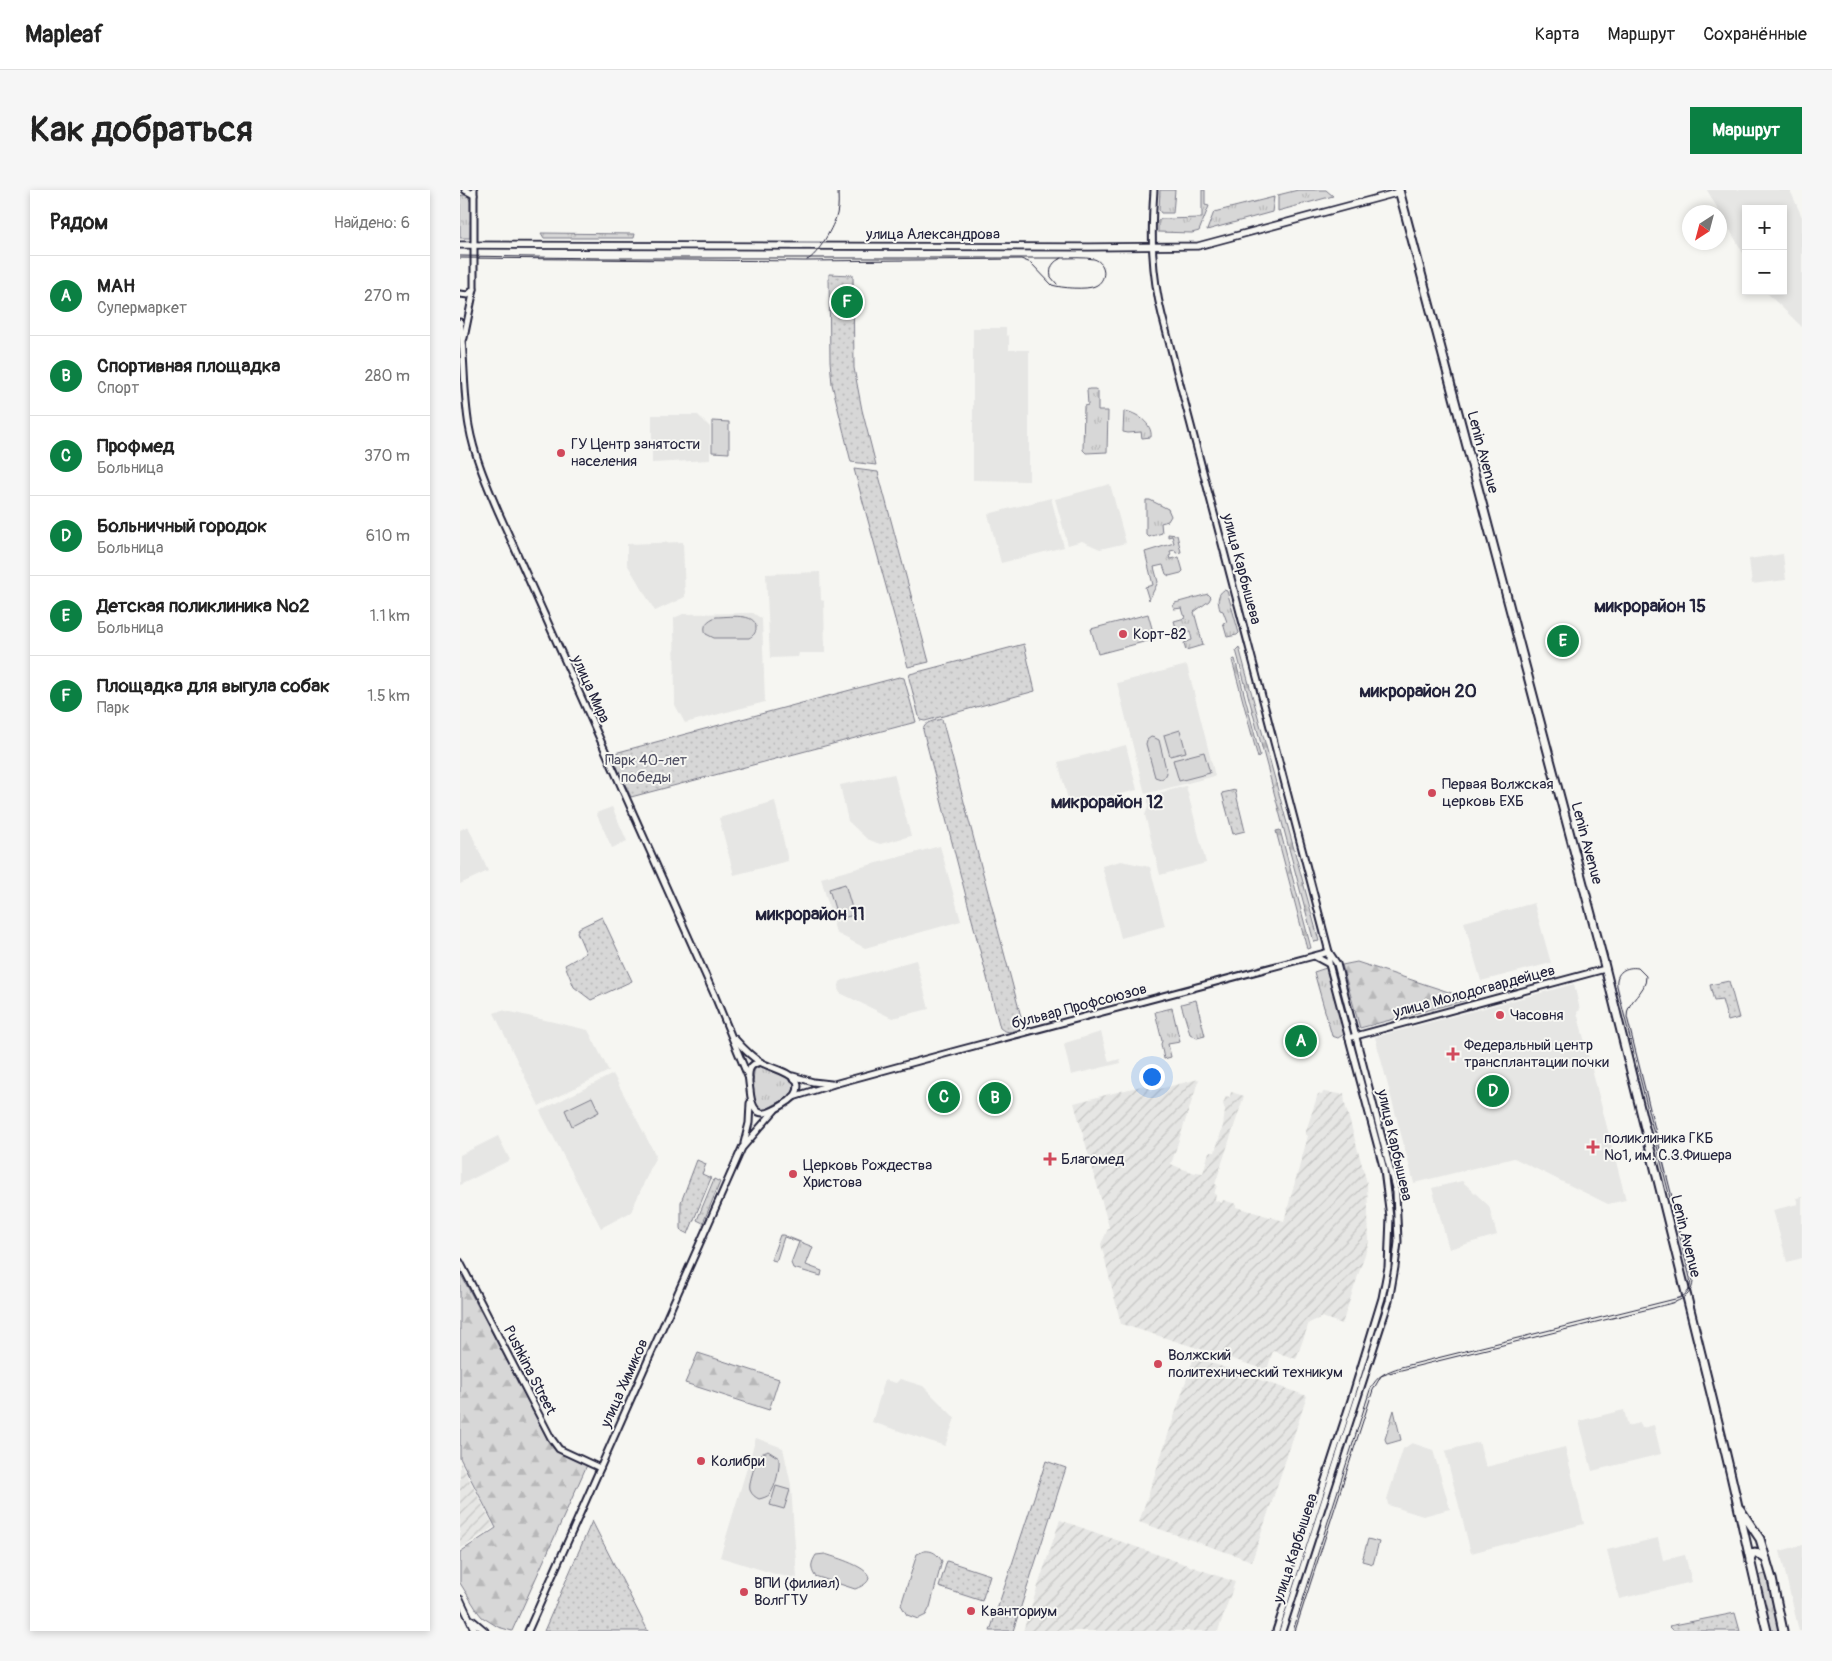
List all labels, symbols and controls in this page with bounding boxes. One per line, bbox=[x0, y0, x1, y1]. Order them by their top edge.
text: Mapleaf bbox=[25, 20, 103, 49]
text: Карта bbox=[1535, 23, 1579, 46]
text: Маршрут bbox=[1607, 23, 1675, 46]
text: Сохранённые bbox=[1703, 23, 1807, 46]
button: Маршрут bbox=[1690, 107, 1802, 154]
text: Как добраться bbox=[30, 108, 253, 152]
north arrow bbox=[1682, 205, 1727, 250]
map controls bbox=[1742, 205, 1787, 295]
button: + bbox=[1742, 205, 1787, 250]
text: Рядом bbox=[50, 209, 108, 236]
text: Найдено: 6 bbox=[334, 213, 410, 233]
street label: улица Александрова bbox=[865, 225, 1000, 244]
button: − bbox=[1742, 250, 1787, 295]
text: МАН bbox=[97, 274, 135, 298]
pin: F bbox=[831, 283, 863, 321]
text: A bbox=[61, 286, 71, 306]
text: 270 m bbox=[364, 286, 410, 306]
text: Супермаркет bbox=[97, 298, 187, 318]
text: Спортивная площадка bbox=[97, 354, 280, 378]
text: B bbox=[61, 366, 71, 386]
text: 280 m bbox=[364, 366, 410, 386]
text: Спорт bbox=[97, 378, 139, 398]
street label: Lenin Avenue bbox=[1462, 409, 1503, 496]
text: Профмед bbox=[97, 434, 174, 458]
place label: ГУ Центр занятости населения bbox=[571, 435, 700, 471]
text: C bbox=[61, 446, 71, 466]
text: 370 m bbox=[364, 446, 410, 466]
marker: ГУ Центр занятости населения bbox=[555, 447, 567, 459]
text: Больница bbox=[97, 458, 164, 478]
street label: улица Карбышева bbox=[1217, 511, 1265, 627]
text: Больничный городок bbox=[97, 514, 267, 538]
text: D bbox=[61, 526, 71, 546]
text: 610 m bbox=[366, 526, 410, 546]
text: Больница bbox=[97, 538, 164, 558]
text: Детская поликлиника №2 bbox=[97, 594, 310, 618]
district label: микрорайон 15 bbox=[1594, 595, 1706, 618]
text: E bbox=[62, 606, 70, 626]
text: 1.1 km bbox=[370, 606, 410, 626]
text: Больница bbox=[97, 618, 164, 638]
pin: E bbox=[1547, 622, 1579, 660]
place label: Корт-82 bbox=[1133, 625, 1187, 644]
marker: Корт-82 bbox=[1117, 628, 1129, 640]
street label: улица Мира bbox=[567, 651, 614, 726]
text: Площадка для выгула собак bbox=[97, 674, 330, 698]
district label: микрорайон 20 bbox=[1359, 680, 1477, 703]
text: F bbox=[61, 686, 71, 706]
text: 1.5 km bbox=[367, 686, 410, 706]
text: Парк bbox=[97, 698, 130, 718]
park label: Парк 40-лет победы bbox=[605, 751, 688, 787]
place label: Первая Волжская церковь ЕХБ bbox=[1442, 775, 1554, 811]
marker: Первая Волжская церковь ЕХБ bbox=[1426, 787, 1438, 799]
district label: микрорайон 12 bbox=[1051, 791, 1163, 814]
street label: Lenin Avenue bbox=[1566, 800, 1607, 887]
district label: микрорайон 11 bbox=[755, 903, 865, 926]
street label: улица Молодогвардейцев bbox=[1390, 961, 1557, 1023]
street label: бульвар Профсоюзов bbox=[1009, 979, 1149, 1034]
place label: Часовня bbox=[1510, 1006, 1564, 1025]
marker: Часовня bbox=[1494, 1009, 1506, 1021]
pin: A bbox=[1285, 1022, 1317, 1060]
place label: Федеральный центр трансплантации почки bbox=[1464, 1036, 1609, 1072]
marker: Федеральный центр трансплантации почки bbox=[1446, 1047, 1460, 1061]
your location bbox=[1139, 1064, 1165, 1090]
pin: D bbox=[1477, 1072, 1509, 1110]
pin: C bbox=[928, 1078, 960, 1116]
pin: B bbox=[979, 1079, 1011, 1117]
street label: улица Карбышева bbox=[1372, 1087, 1417, 1203]
place label: поликлиника ГКБ №1, им. С.З.Фишера bbox=[1604, 1129, 1732, 1165]
marker: поликлиника ГКБ №1, им. С.З.Фишера bbox=[1586, 1140, 1600, 1154]
place label: Благомед bbox=[1061, 1150, 1124, 1169]
marker: Благомед bbox=[1043, 1152, 1057, 1166]
place label: Церковь Рождества Христова bbox=[803, 1156, 932, 1192]
marker: Церковь Рождества Христова bbox=[787, 1168, 799, 1180]
street label: Lenin Avenue bbox=[1666, 1193, 1705, 1280]
street label: Pushkina Street bbox=[499, 1322, 561, 1419]
street label: улица Химиков bbox=[596, 1336, 652, 1431]
place label: Волжский политехнический техникум bbox=[1168, 1346, 1343, 1382]
marker: Волжский политехнический техникум bbox=[1152, 1358, 1164, 1370]
place label: Колибри bbox=[711, 1452, 765, 1471]
marker: Колибри bbox=[695, 1455, 707, 1467]
street label: улица Карбышева bbox=[1269, 1491, 1322, 1606]
place label: ВПИ (филиал) ВолгГТУ bbox=[754, 1574, 841, 1610]
marker: ВПИ (филиал) ВолгГТУ bbox=[738, 1586, 750, 1598]
place label: Кванториум bbox=[981, 1602, 1057, 1621]
marker: Кванториум bbox=[965, 1605, 977, 1617]

